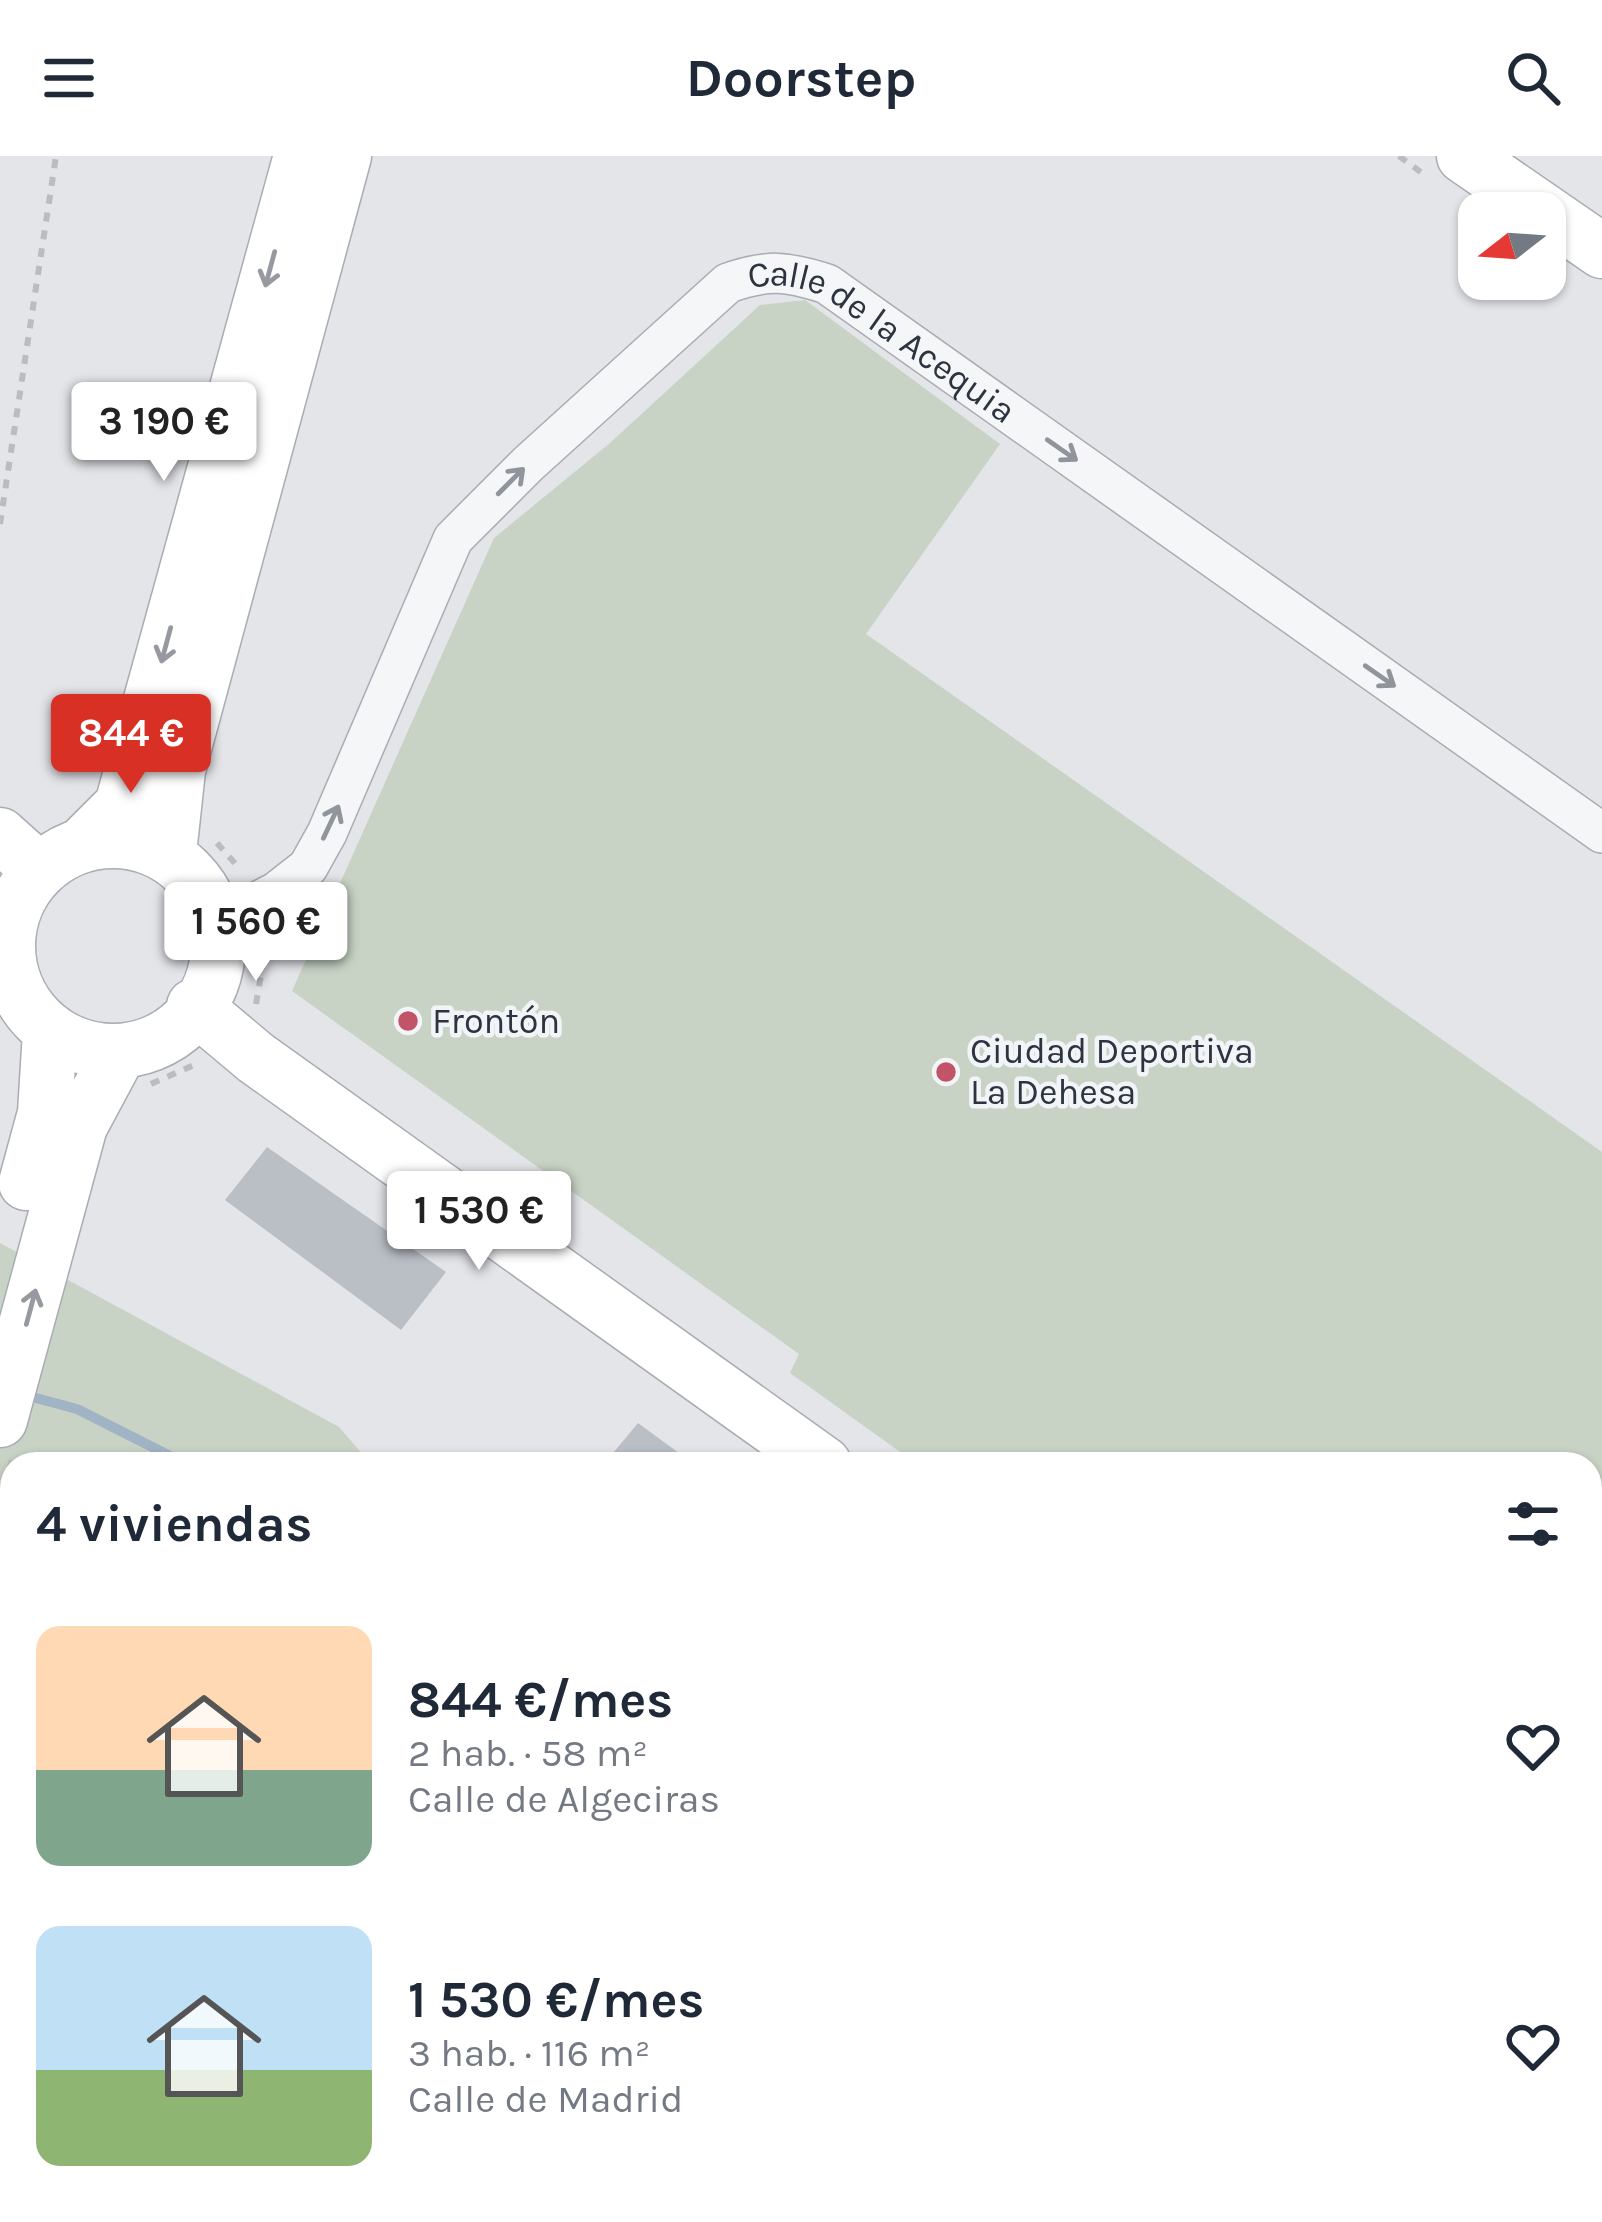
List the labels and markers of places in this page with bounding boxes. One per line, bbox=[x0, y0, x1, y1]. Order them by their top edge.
pin: 3 190 € bbox=[53, 382, 275, 484]
pin: 844 € bbox=[47, 694, 215, 796]
pin: 1 560 € bbox=[145, 882, 367, 984]
place label: Frontón bbox=[432, 1000, 560, 1042]
marker: Frontón bbox=[395, 1008, 421, 1034]
place label: Ciudad Deportiva La Dehesa bbox=[970, 1030, 1254, 1113]
marker: Ciudad Deportiva La Dehesa bbox=[933, 1059, 959, 1085]
pin: 1 530 € bbox=[368, 1171, 590, 1273]

